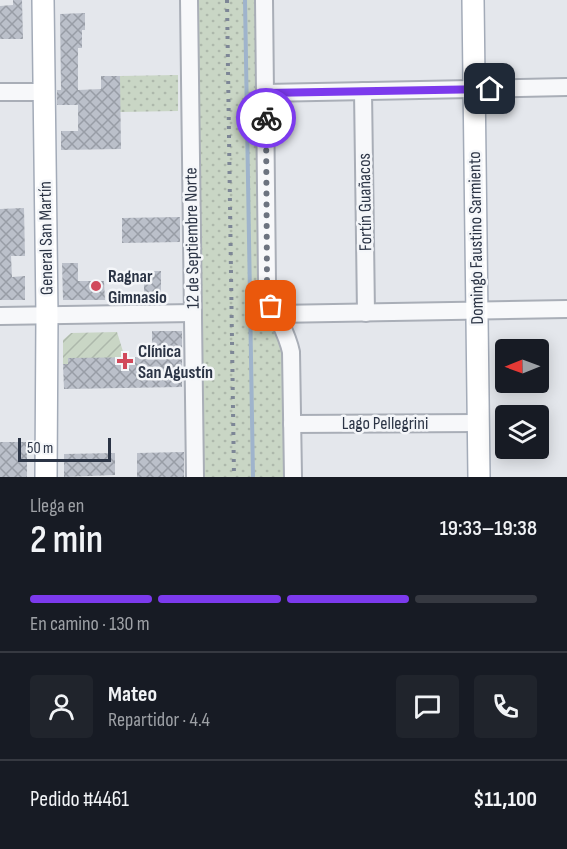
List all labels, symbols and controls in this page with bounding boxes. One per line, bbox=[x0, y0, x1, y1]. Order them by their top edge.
pin bbox=[464, 63, 515, 114]
icon: home bbox=[473, 72, 506, 105]
courier bbox=[236, 88, 296, 148]
icon: bike bbox=[250, 102, 283, 135]
street label: Domingo Faustino Sarmiento bbox=[464, 151, 488, 325]
street label: Fortín Guañacos bbox=[354, 153, 376, 251]
street label: 12 de Septiembre Norte bbox=[180, 167, 204, 309]
street label: General San Martín bbox=[35, 181, 57, 295]
place label: Ragnar Gimnasio bbox=[108, 266, 167, 308]
marker: Ragnar Gimnasio bbox=[89, 279, 103, 293]
pin bbox=[245, 280, 296, 331]
icon: bag bbox=[254, 289, 287, 322]
north arrow bbox=[495, 339, 549, 393]
map controls bbox=[495, 339, 549, 459]
place label: Clínica San Agustín bbox=[138, 341, 213, 383]
marker: Clínica San Agustín bbox=[116, 352, 134, 370]
button: layers bbox=[495, 405, 549, 459]
street label: Lago Pellegrini bbox=[342, 413, 428, 434]
scale bar bbox=[18, 435, 111, 462]
text: 50 m bbox=[27, 439, 53, 458]
text: Llega en bbox=[30, 494, 84, 518]
text: 19:33–19:38 bbox=[440, 515, 537, 542]
text: 2 min bbox=[30, 517, 103, 564]
text: En camino · 130 m bbox=[30, 612, 150, 636]
button: person bbox=[30, 675, 93, 738]
button: chat bbox=[396, 675, 459, 738]
button: phone bbox=[474, 675, 537, 738]
text: Mateo bbox=[108, 681, 157, 708]
text: Repartidor · 4.4 bbox=[108, 708, 210, 732]
text: Pedido #4461 bbox=[30, 786, 129, 813]
text: $11,100 bbox=[473, 786, 537, 813]

